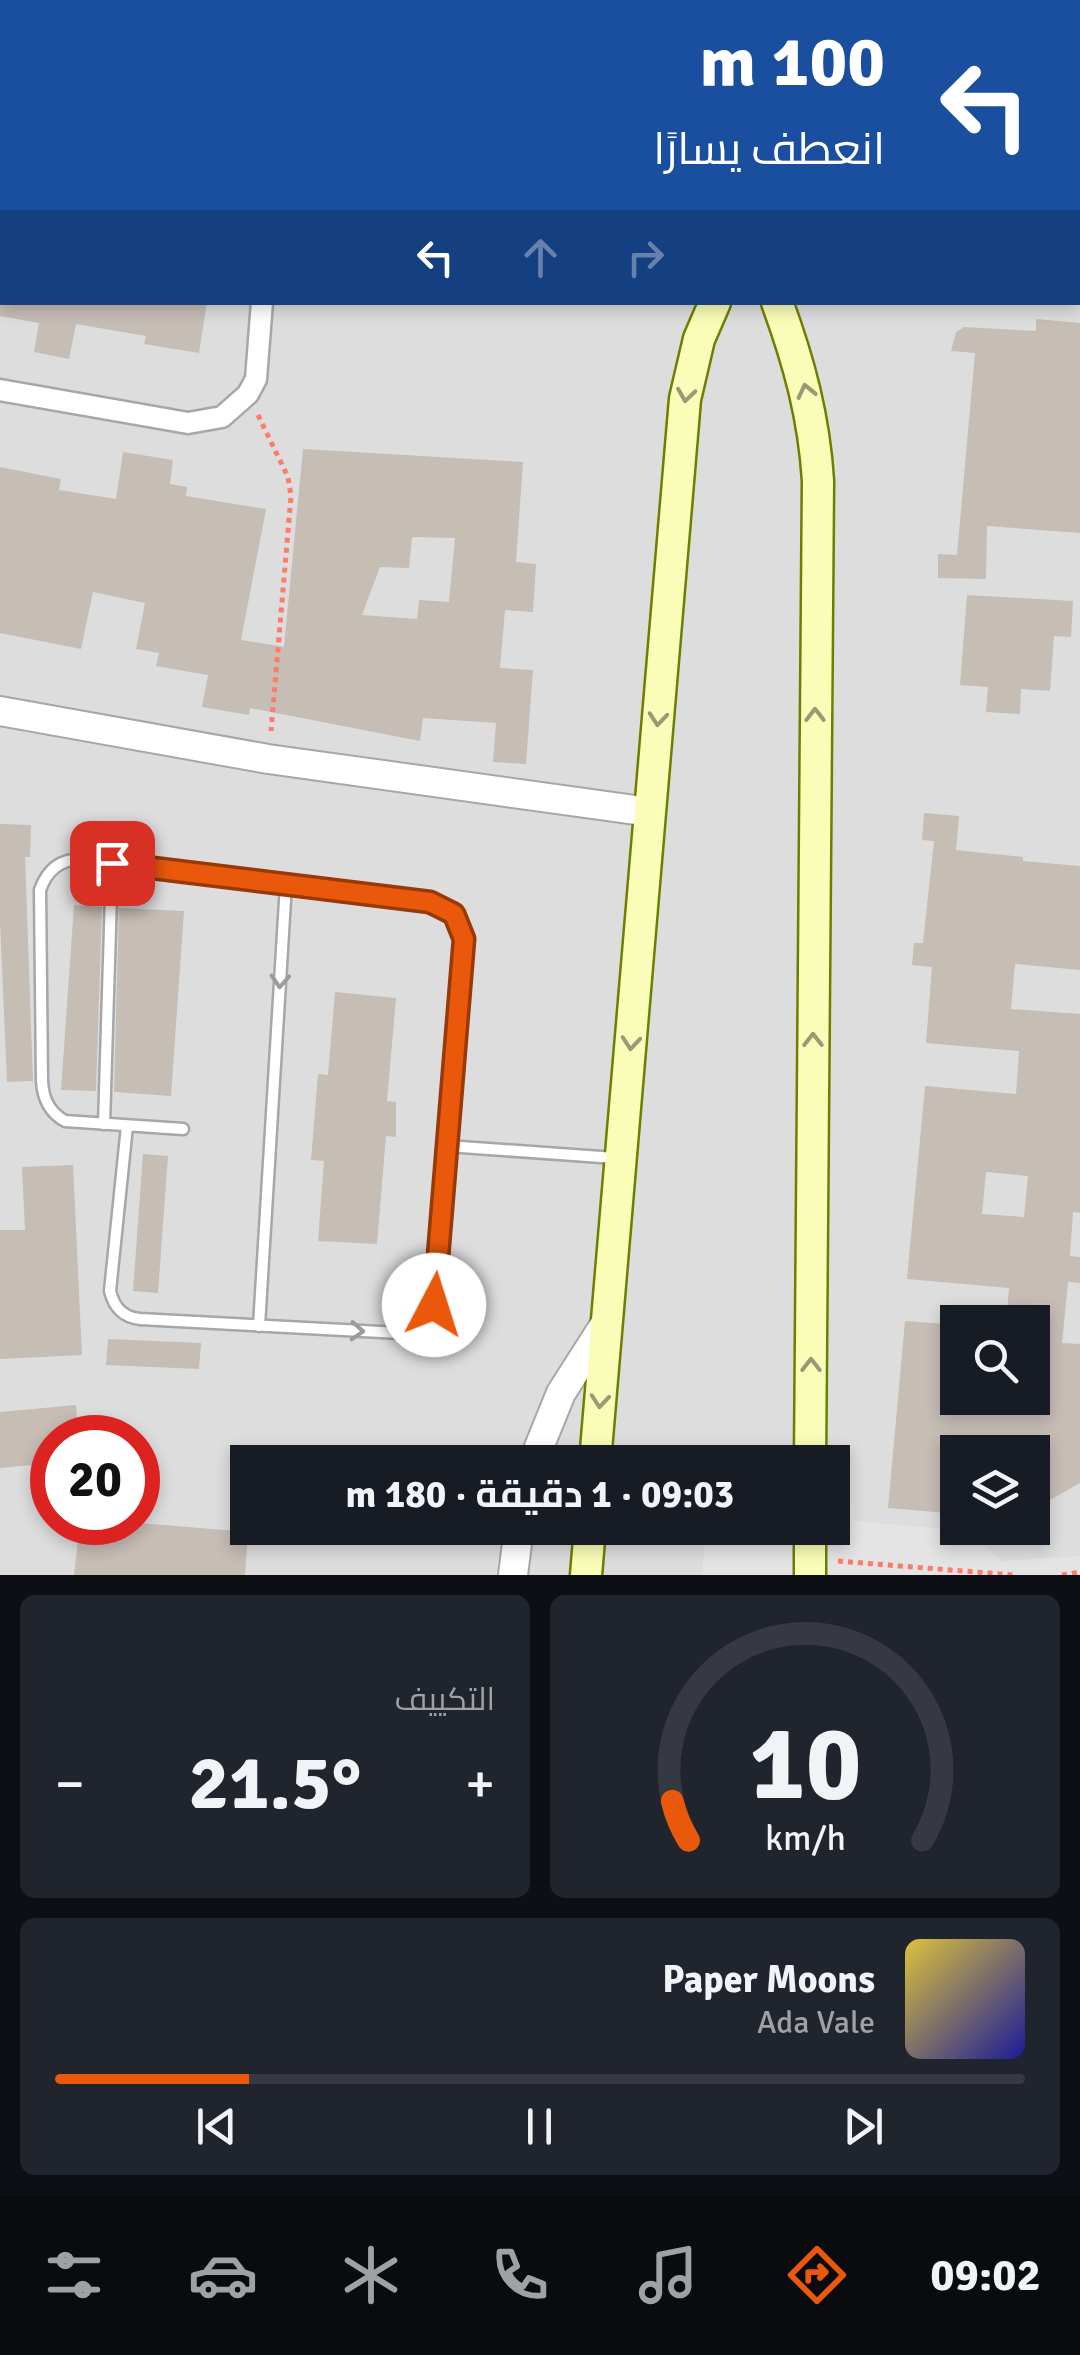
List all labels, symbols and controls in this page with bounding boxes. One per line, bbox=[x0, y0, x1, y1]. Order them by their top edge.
text: 100 m bbox=[700, 19, 885, 105]
icon: left bbox=[920, 40, 1050, 170]
text: انعطف يسارًا bbox=[653, 122, 885, 177]
icon: left bbox=[408, 230, 463, 285]
icon: ahead bbox=[513, 230, 568, 285]
icon: right bbox=[618, 230, 673, 285]
one-way arrow bbox=[797, 383, 818, 400]
one-way arrow bbox=[677, 387, 698, 403]
one-way arrow bbox=[804, 707, 826, 722]
one-way arrow bbox=[648, 711, 670, 727]
pin bbox=[70, 821, 155, 906]
icon: arrive bbox=[85, 836, 140, 891]
one-way arrow bbox=[270, 974, 291, 990]
one-way arrow bbox=[802, 1032, 824, 1048]
one-way arrow bbox=[620, 1035, 642, 1051]
position arrow bbox=[382, 1253, 486, 1357]
map controls bbox=[940, 1305, 1050, 1545]
button: search bbox=[940, 1305, 1050, 1415]
one-way arrow bbox=[349, 1320, 365, 1341]
one-way arrow bbox=[800, 1357, 822, 1372]
one-way arrow bbox=[590, 1394, 612, 1410]
speed limit sign: 20 bbox=[30, 1415, 160, 1545]
button: layers bbox=[940, 1435, 1050, 1545]
text: 09:03 · 1 دقيقة · 180 m bbox=[346, 1471, 734, 1518]
text: التكييف bbox=[395, 1680, 495, 1719]
text: 10 bbox=[749, 1700, 861, 1828]
text: 21.5° bbox=[189, 1737, 362, 1830]
text: − bbox=[55, 1750, 85, 1818]
text: + bbox=[465, 1750, 495, 1818]
text: km/h bbox=[765, 1816, 845, 1860]
text: Paper Moons bbox=[662, 1956, 875, 2003]
text: Ada Vale bbox=[757, 2003, 875, 2042]
icon: previous bbox=[189, 2099, 244, 2154]
icon: pause bbox=[512, 2099, 567, 2154]
icon: next bbox=[836, 2099, 891, 2154]
icon: filters bbox=[39, 2240, 109, 2310]
icon: car bbox=[188, 2240, 258, 2310]
icon: climate bbox=[336, 2240, 406, 2310]
icon: phone bbox=[485, 2240, 555, 2310]
icon: music bbox=[633, 2240, 703, 2310]
icon: directions bbox=[782, 2240, 852, 2310]
text: 09:02 bbox=[930, 2248, 1041, 2303]

